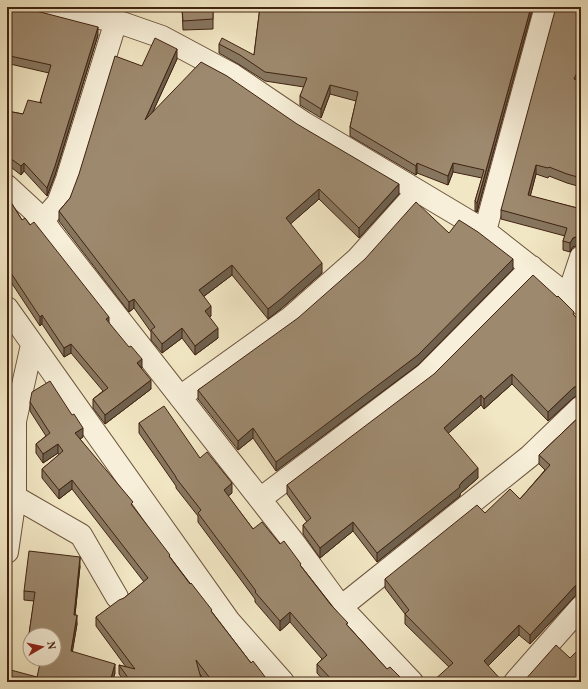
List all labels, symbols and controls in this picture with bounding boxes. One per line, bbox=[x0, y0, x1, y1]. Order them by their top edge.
north arrow bbox=[22, 627, 62, 667]
text: N bbox=[42, 641, 58, 651]

